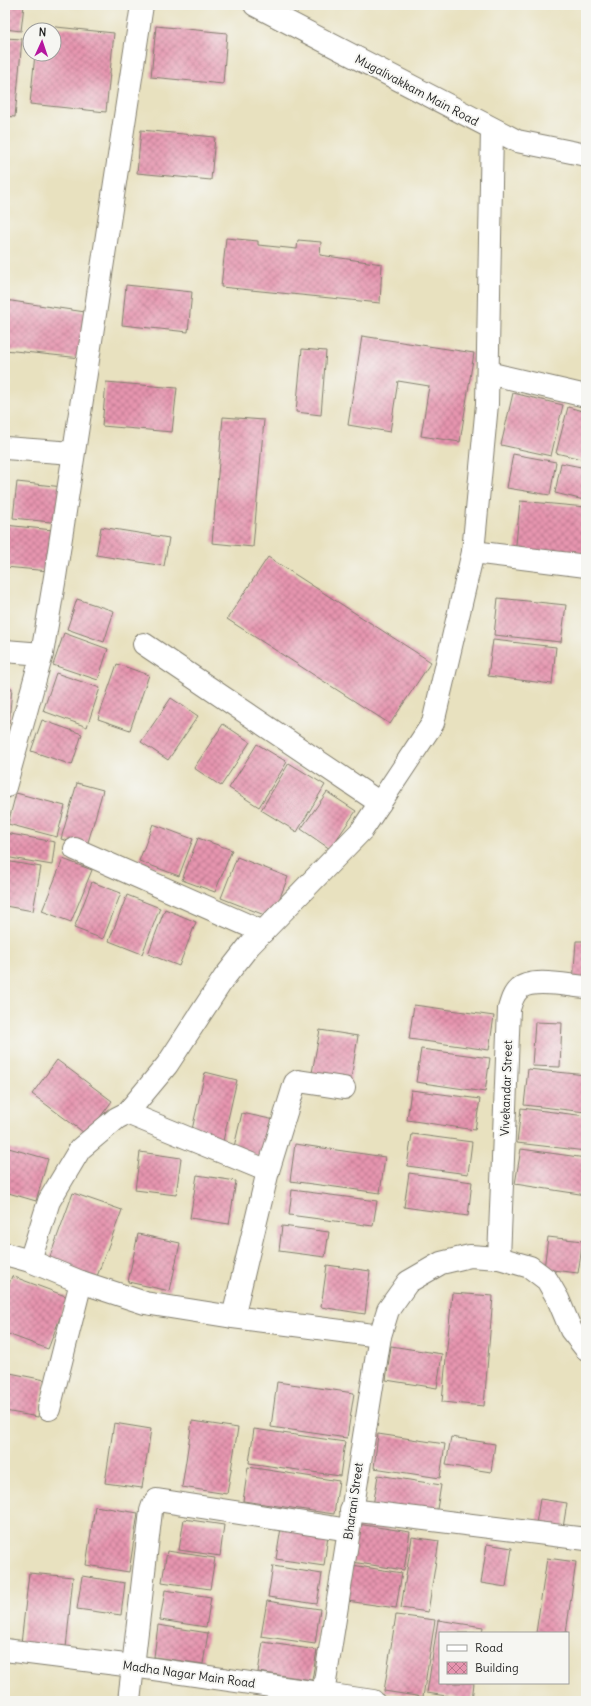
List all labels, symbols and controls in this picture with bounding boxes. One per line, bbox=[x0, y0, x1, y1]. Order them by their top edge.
north arrow bbox=[22, 22, 62, 62]
text: N bbox=[38, 25, 47, 39]
street label: Mugalivakkam Main Road bbox=[353, 51, 481, 129]
street label: Vivekandar Street bbox=[497, 1040, 515, 1136]
street label: Bharani Street bbox=[340, 1461, 366, 1541]
legend bbox=[439, 1632, 569, 1684]
text: Road bbox=[475, 1640, 503, 1655]
street label: Madha Nagar Main Road bbox=[122, 1657, 256, 1691]
text: Building bbox=[475, 1660, 519, 1675]

